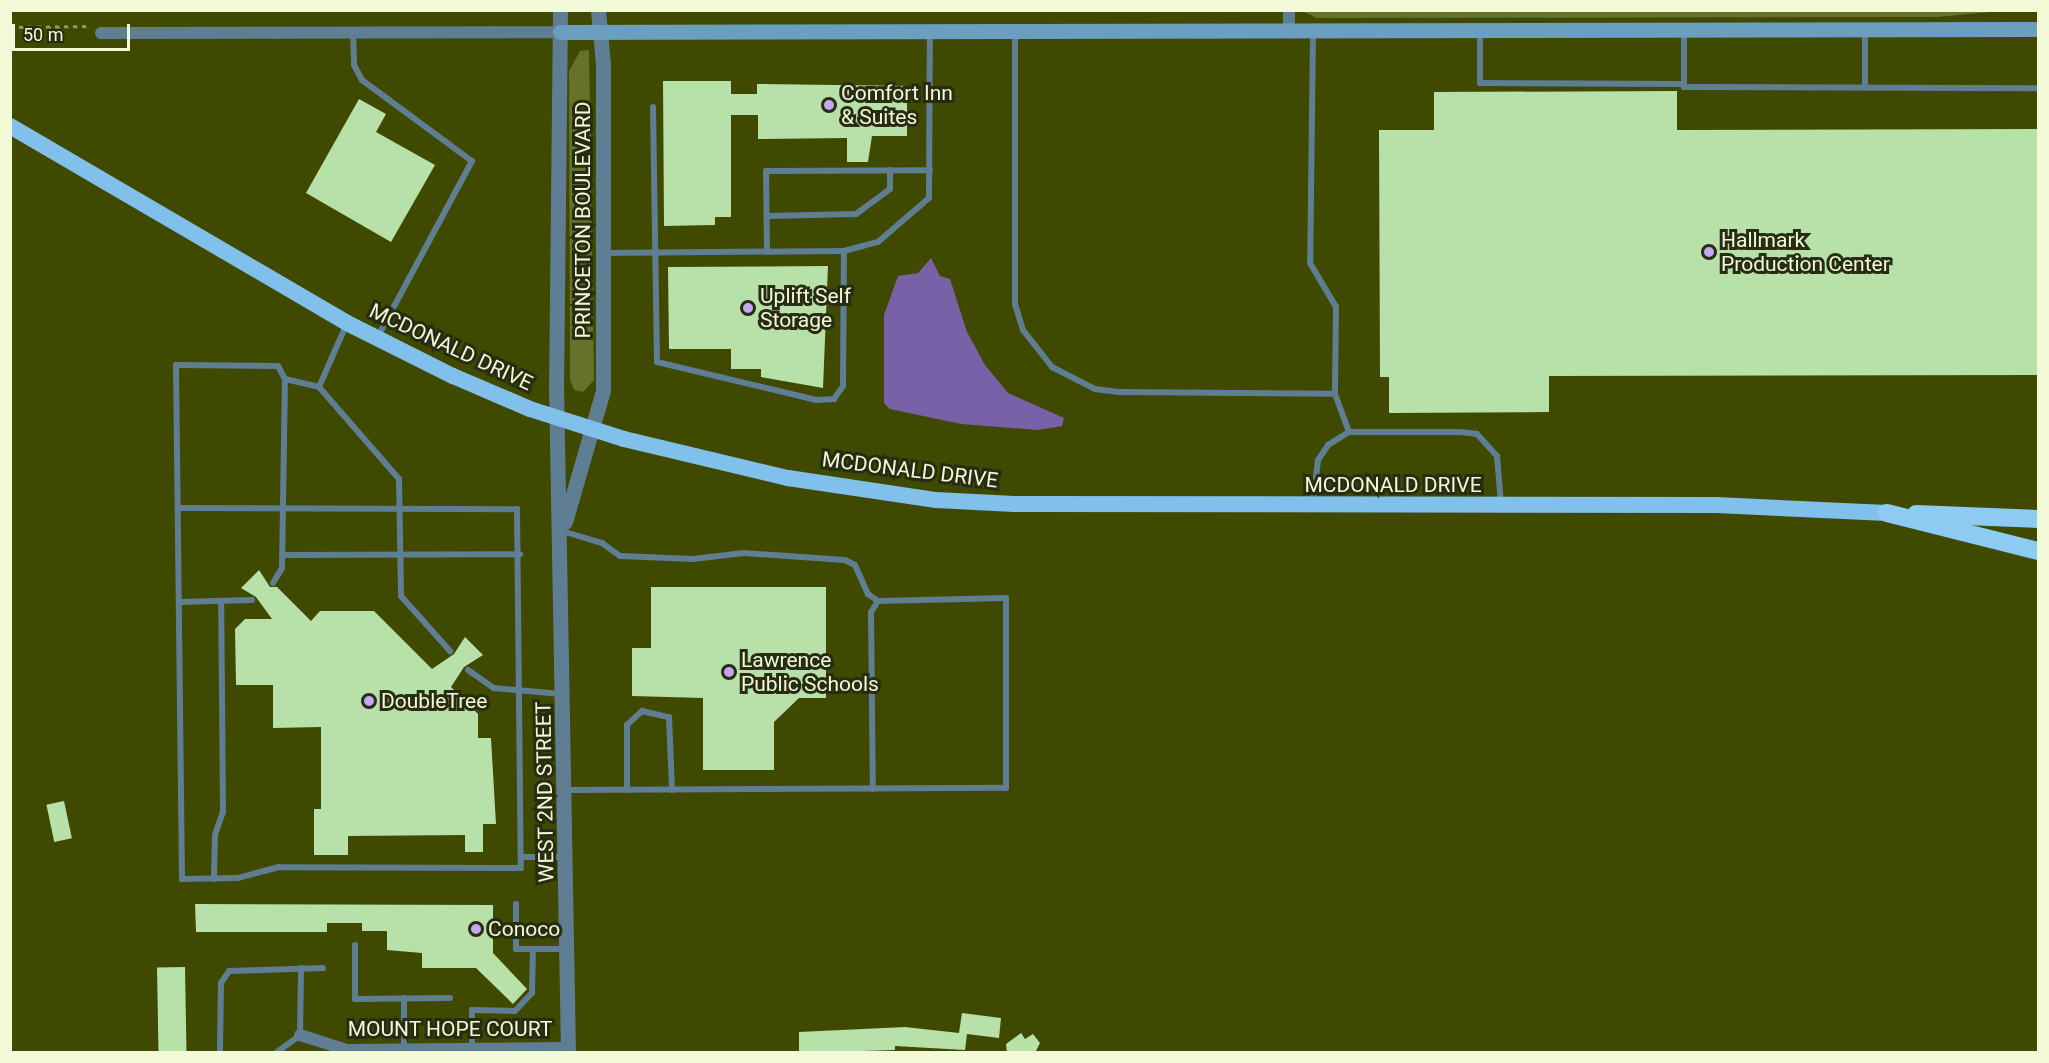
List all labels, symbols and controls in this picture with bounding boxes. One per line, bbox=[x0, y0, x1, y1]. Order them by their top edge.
scale bar bbox=[15, 12, 134, 50]
text: 50 m bbox=[23, 24, 63, 45]
place label: Comfort Inn & Suites bbox=[841, 80, 953, 130]
marker: Comfort Inn & Suites bbox=[822, 98, 836, 112]
street label: PRINCETON BOULEVARD bbox=[570, 102, 596, 338]
place label: Hallmark Production Center bbox=[1721, 227, 1890, 277]
marker: Hallmark Production Center bbox=[1702, 245, 1716, 259]
place label: Uplift Self Storage bbox=[760, 283, 851, 333]
street label: MCDONALD DRIVE bbox=[365, 298, 537, 396]
marker: Uplift Self Storage bbox=[741, 301, 755, 315]
street label: MCDONALD DRIVE bbox=[821, 447, 999, 493]
street label: MCDONALD DRIVE bbox=[1304, 472, 1482, 498]
place label: Lawrence Public Schools bbox=[741, 647, 879, 697]
marker: Lawrence Public Schools bbox=[722, 665, 736, 679]
place label: DoubleTree bbox=[381, 688, 487, 714]
marker: DoubleTree bbox=[362, 694, 376, 708]
street label: WEST 2ND STREET bbox=[531, 701, 559, 883]
place label: Conoco bbox=[488, 916, 560, 942]
marker: Conoco bbox=[469, 922, 483, 936]
street label: MOUNT HOPE COURT bbox=[347, 1016, 553, 1042]

